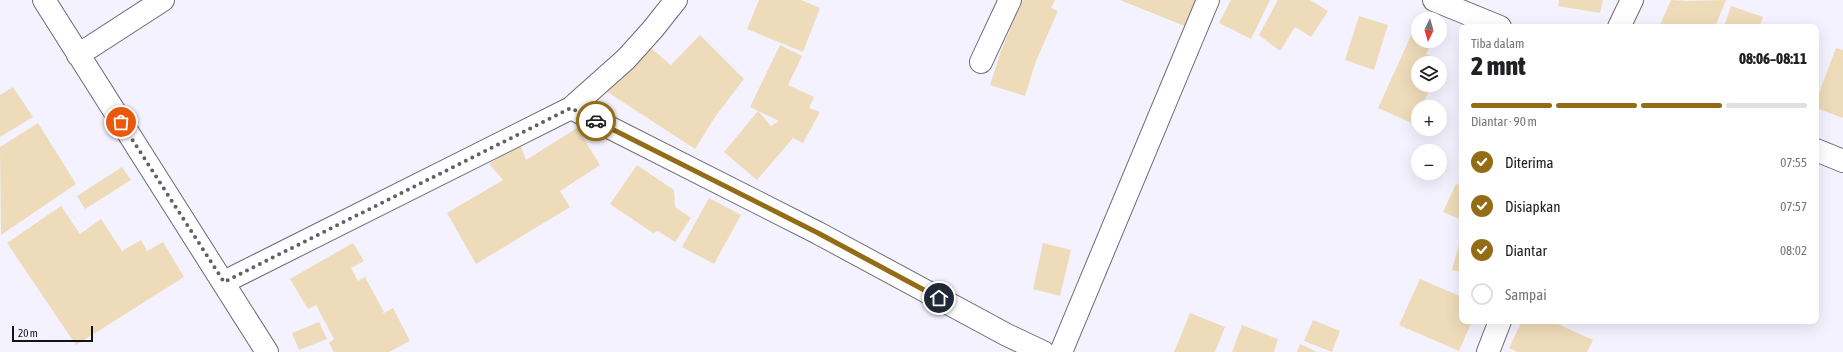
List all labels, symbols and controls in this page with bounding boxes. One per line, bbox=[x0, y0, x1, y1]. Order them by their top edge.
north arrow bbox=[1411, 12, 1447, 48]
map controls bbox=[1411, 12, 1447, 180]
text: Tiba dalam bbox=[1471, 36, 1524, 51]
text: 08:06–08:11 bbox=[1739, 50, 1807, 67]
text: 2 mnt bbox=[1471, 51, 1526, 81]
button: layers bbox=[1411, 56, 1447, 92]
button: + bbox=[1411, 100, 1447, 136]
courier bbox=[576, 101, 616, 141]
pin bbox=[104, 105, 138, 139]
icon: car bbox=[585, 110, 607, 132]
icon: bag bbox=[110, 111, 132, 133]
text: Diantar · 90 m bbox=[1471, 114, 1537, 129]
button: − bbox=[1411, 144, 1447, 180]
icon: check bbox=[1471, 151, 1493, 173]
text: Diterima bbox=[1505, 154, 1553, 171]
text: 07:55 bbox=[1780, 155, 1807, 170]
icon: check bbox=[1471, 195, 1493, 217]
text: Disiapkan bbox=[1505, 198, 1561, 215]
text: 07:57 bbox=[1780, 199, 1807, 214]
icon: check bbox=[1471, 239, 1493, 261]
text: Diantar bbox=[1505, 242, 1547, 259]
text: 08:02 bbox=[1780, 243, 1807, 258]
pin bbox=[922, 281, 956, 315]
text: Sampai bbox=[1505, 286, 1547, 303]
icon: home bbox=[928, 287, 950, 309]
scale bar bbox=[12, 324, 93, 343]
text: 20 m bbox=[18, 327, 38, 339]

